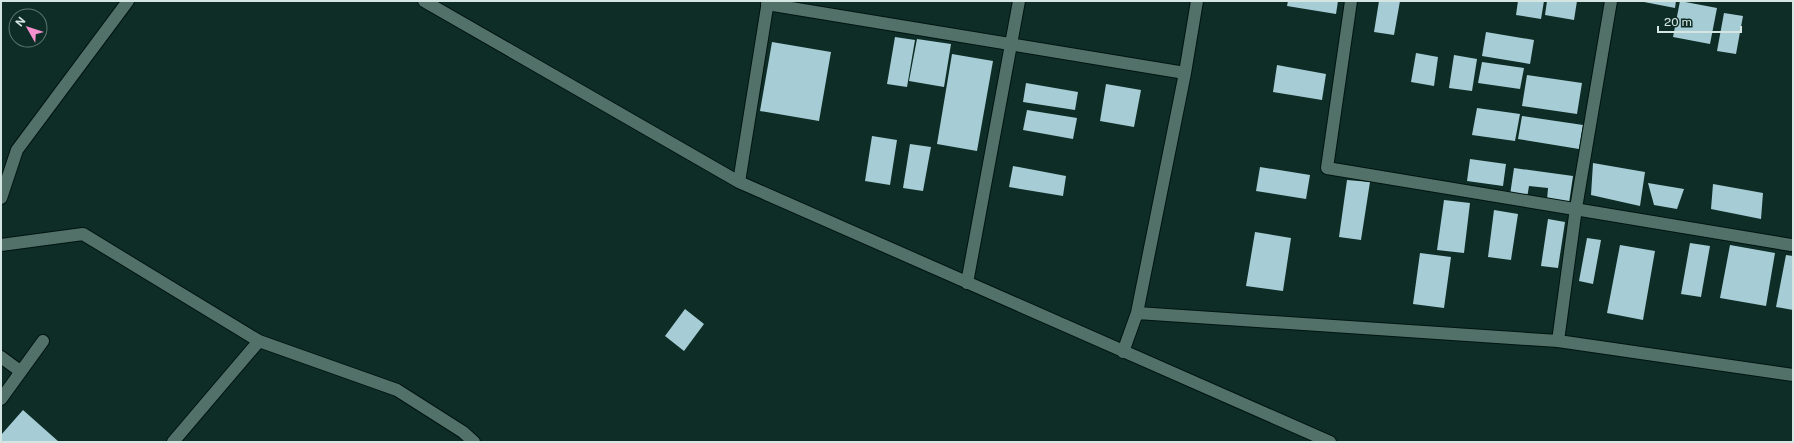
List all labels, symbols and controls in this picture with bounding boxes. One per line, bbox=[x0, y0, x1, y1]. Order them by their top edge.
north arrow bbox=[8, 8, 48, 48]
scale bar bbox=[1658, 8, 1741, 34]
text: N bbox=[13, 15, 28, 29]
text: 20 m bbox=[1664, 15, 1692, 29]

